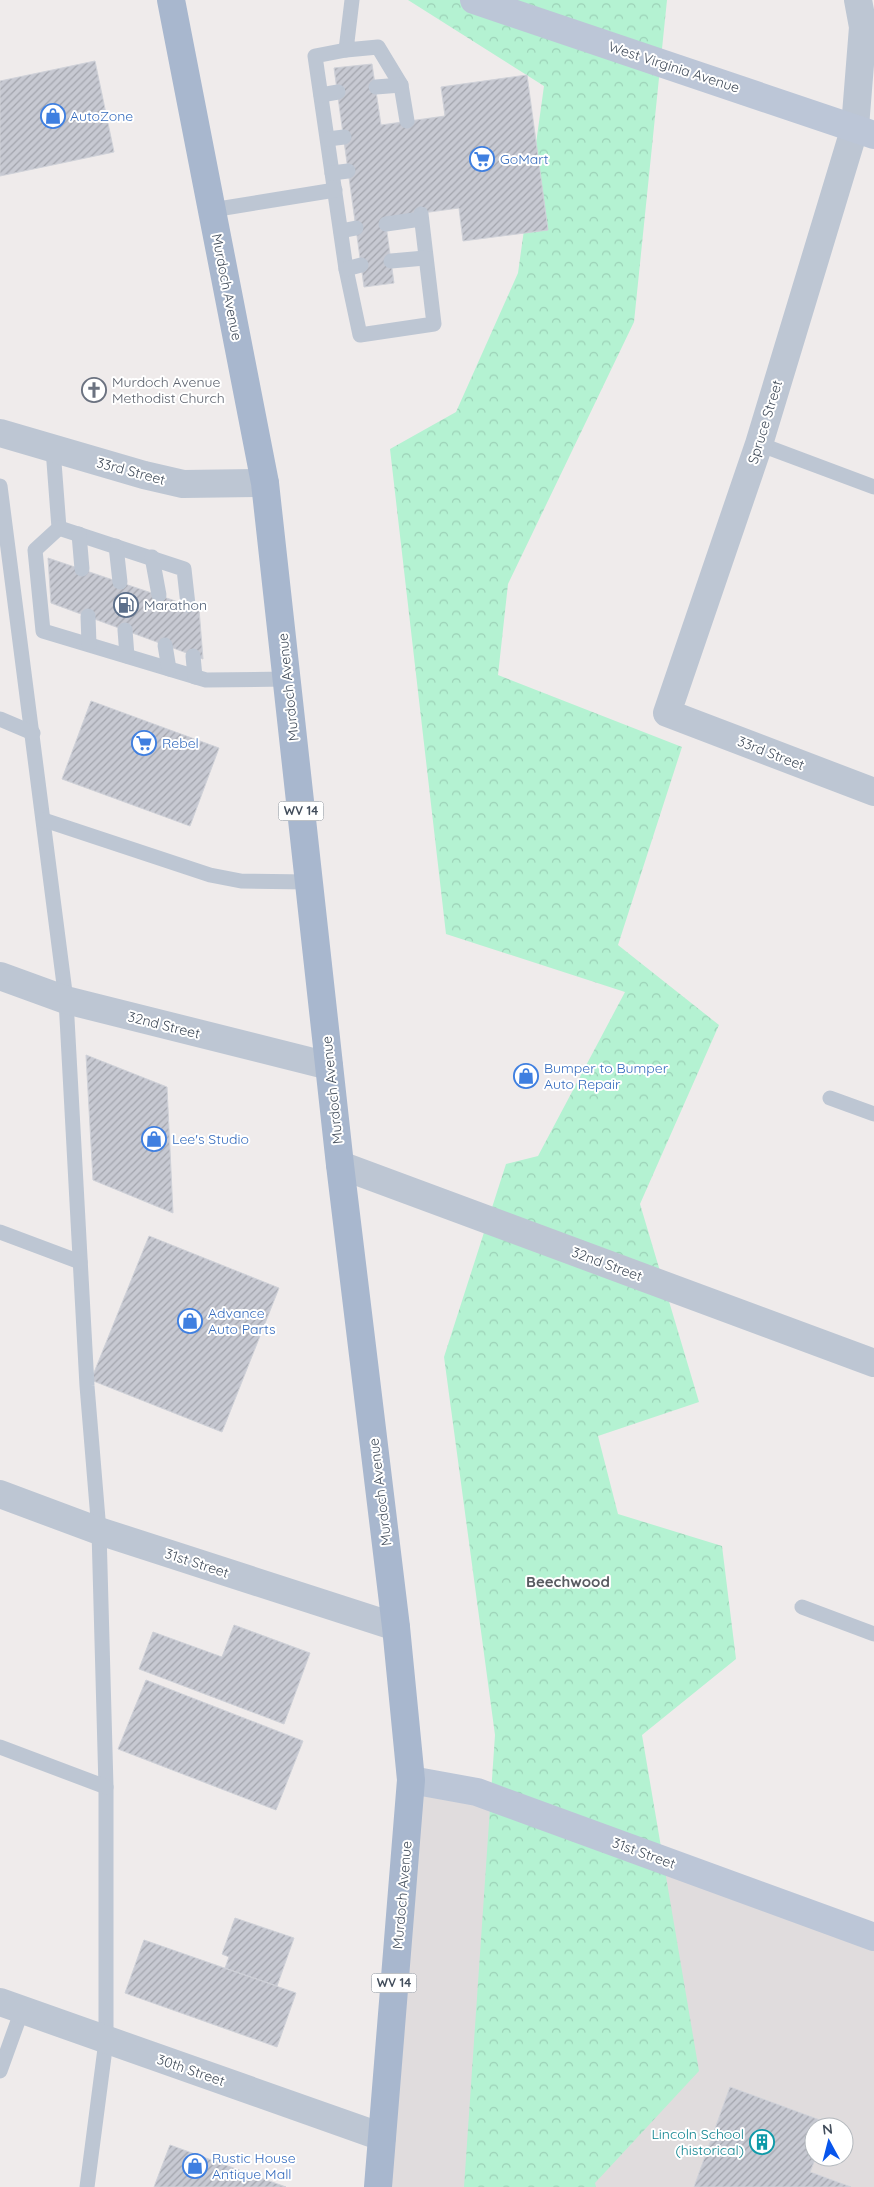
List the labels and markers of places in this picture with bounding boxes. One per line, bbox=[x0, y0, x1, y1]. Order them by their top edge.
shop icon: AutoZone bbox=[40, 103, 66, 129]
place label: AutoZone bbox=[70, 107, 133, 125]
supermarket icon: GoMart bbox=[469, 146, 495, 172]
place label: GoMart bbox=[500, 150, 549, 168]
place label: Murdoch Avenue Methodist Church bbox=[112, 373, 225, 407]
church icon: Murdoch Avenue Methodist Church bbox=[81, 377, 107, 403]
fuel station icon: Marathon bbox=[113, 592, 139, 618]
place label: Marathon bbox=[144, 596, 207, 614]
supermarket icon: Rebel bbox=[131, 730, 157, 756]
place label: Rebel bbox=[162, 734, 199, 752]
place label: Bumper to Bumper Auto Repair bbox=[544, 1059, 669, 1093]
shop icon: Bumper to Bumper Auto Repair bbox=[513, 1063, 539, 1089]
shop icon: Lee's Studio bbox=[141, 1126, 167, 1152]
place label: Lee's Studio bbox=[172, 1130, 249, 1148]
place label: Advance Auto Parts bbox=[208, 1304, 276, 1338]
shop icon: Advance Auto Parts bbox=[177, 1308, 203, 1334]
place label: Lincoln School (historical) bbox=[651, 2125, 744, 2159]
building icon: Lincoln School (historical) bbox=[749, 2129, 775, 2155]
place label: Rustic House Antique Mall bbox=[212, 2149, 296, 2183]
shop icon: Rustic House Antique Mall bbox=[182, 2153, 208, 2179]

